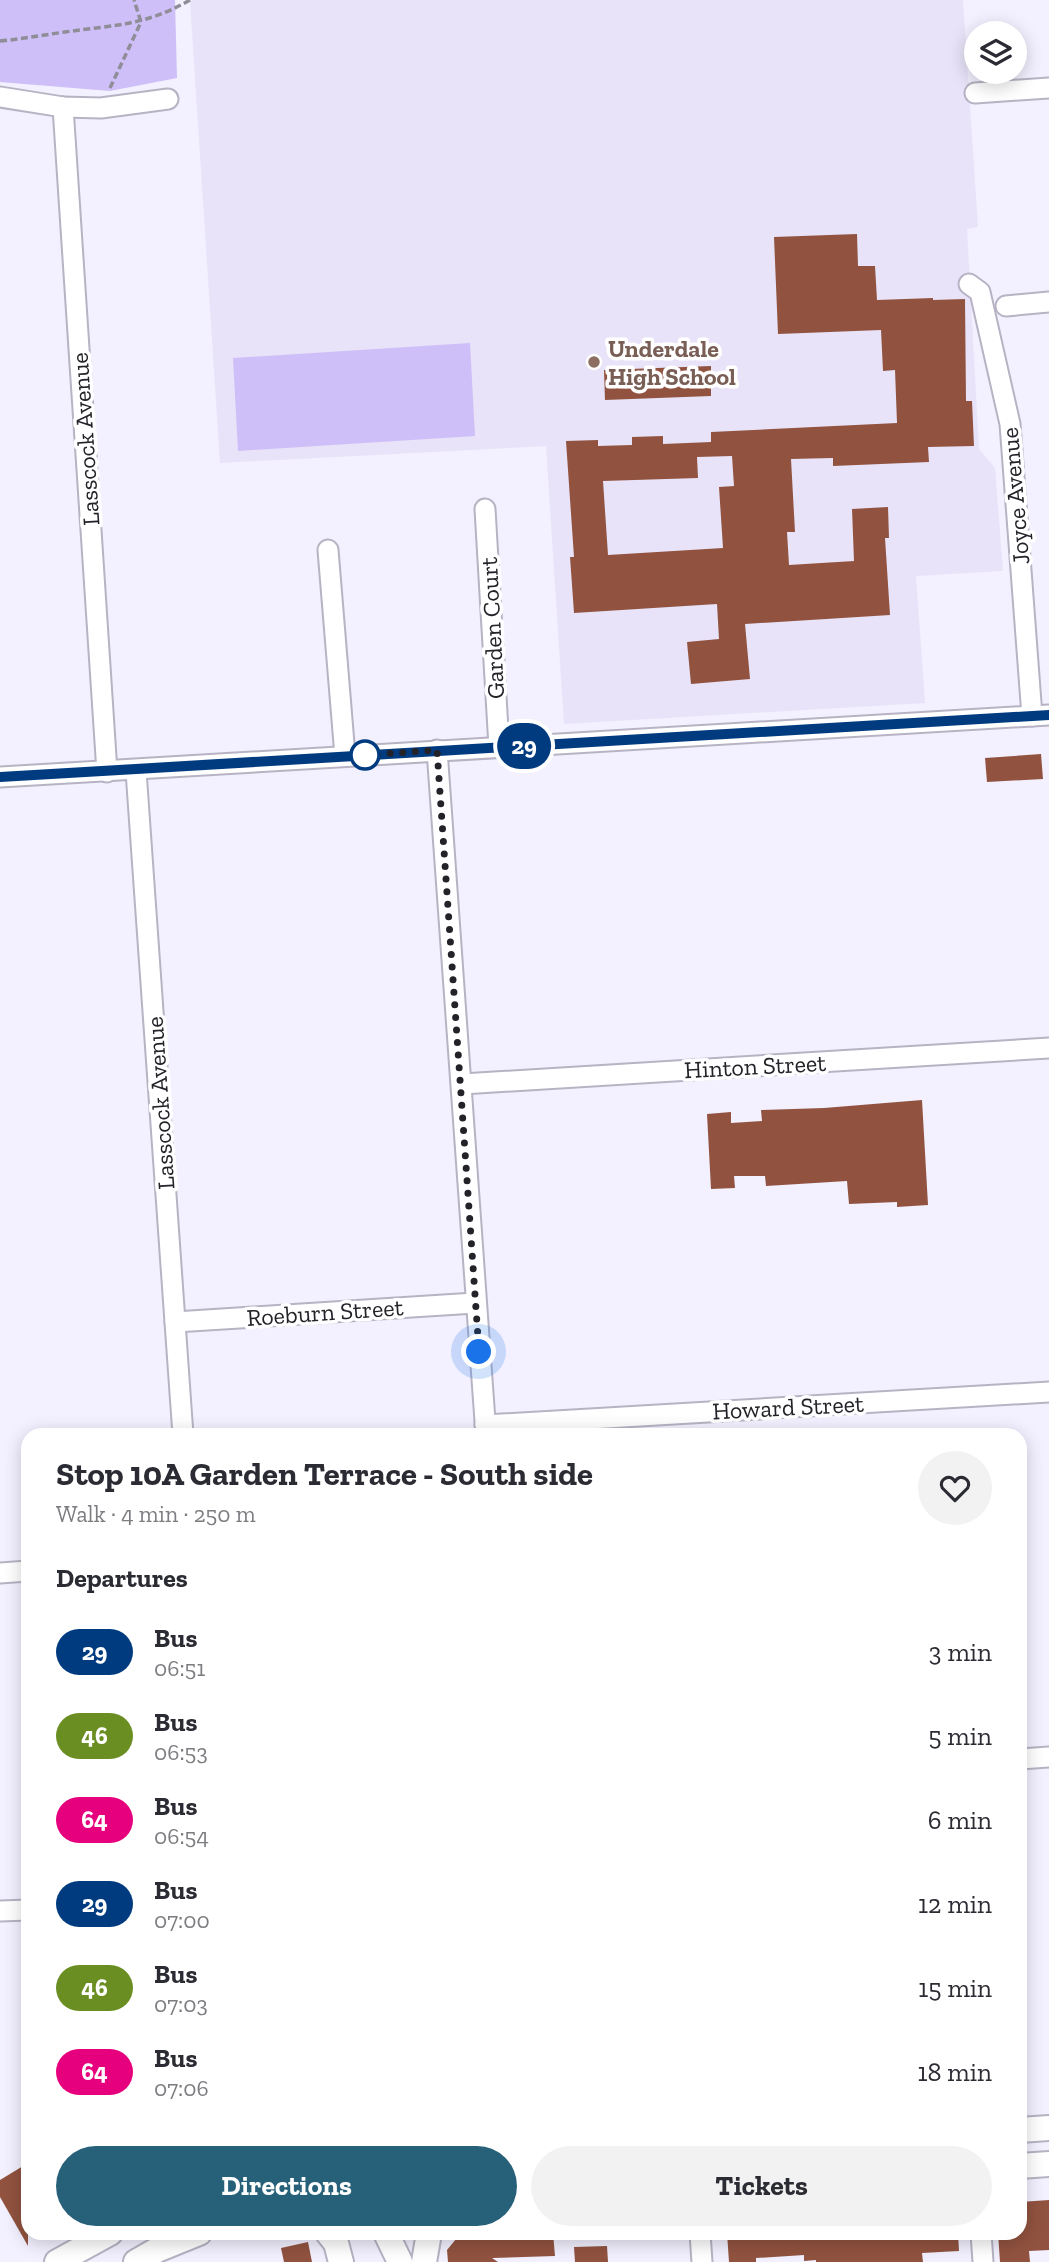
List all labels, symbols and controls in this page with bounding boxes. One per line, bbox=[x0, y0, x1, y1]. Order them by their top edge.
map controls bbox=[964, 21, 1027, 84]
button: layers bbox=[964, 21, 1027, 84]
place label: Underdale High School bbox=[608, 334, 736, 391]
street label: Lasscock Avenue bbox=[64, 351, 106, 527]
marker: Underdale High School bbox=[586, 354, 602, 370]
street label: Joyce Avenue bbox=[995, 426, 1035, 566]
street label: Garden Court bbox=[474, 556, 510, 700]
line badge: 29 bbox=[492, 723, 556, 769]
text: 29 bbox=[511, 731, 537, 760]
unlabelled marker bbox=[350, 740, 380, 770]
street label: Lasscock Avenue bbox=[139, 1015, 181, 1191]
street label: Hinton Street bbox=[683, 1048, 827, 1084]
street label: Roeburn Street bbox=[246, 1292, 404, 1332]
your location bbox=[461, 1334, 496, 1369]
street label: Howard Street bbox=[712, 1389, 865, 1425]
button: heart bbox=[918, 1451, 992, 1525]
text: Stop 10A Garden Terrace - South side bbox=[56, 1454, 593, 1493]
text: Walk · 4 min · 250 m bbox=[56, 1500, 256, 1528]
text: Departures bbox=[56, 1562, 188, 1594]
text: Bus bbox=[154, 1622, 197, 1654]
text: 3 min bbox=[929, 1636, 992, 1668]
text: 29 bbox=[82, 1637, 107, 1666]
text: 06:51 bbox=[154, 1654, 205, 1682]
text: Bus bbox=[154, 1706, 197, 1738]
text: 5 min bbox=[928, 1720, 992, 1752]
text: 46 bbox=[81, 1721, 108, 1750]
text: 06:53 bbox=[154, 1738, 208, 1766]
text: Bus bbox=[154, 1790, 197, 1822]
text: 6 min bbox=[928, 1804, 992, 1836]
text: 64 bbox=[81, 1805, 108, 1834]
text: 06:54 bbox=[154, 1822, 209, 1850]
text: Bus bbox=[154, 1874, 197, 1906]
text: 12 min bbox=[918, 1888, 992, 1920]
text: 29 bbox=[82, 1889, 107, 1918]
text: 07:00 bbox=[154, 1906, 210, 1934]
text: Bus bbox=[154, 1958, 197, 1990]
text: 15 min bbox=[918, 1972, 992, 2004]
text: 46 bbox=[81, 1973, 108, 2002]
text: 07:03 bbox=[154, 1990, 208, 2018]
text: Bus bbox=[154, 2042, 197, 2074]
text: 18 min bbox=[917, 2056, 992, 2088]
text: 64 bbox=[81, 2057, 108, 2086]
text: 07:06 bbox=[154, 2074, 209, 2102]
button: Directions bbox=[56, 2146, 517, 2226]
button: Tickets bbox=[531, 2146, 992, 2226]

